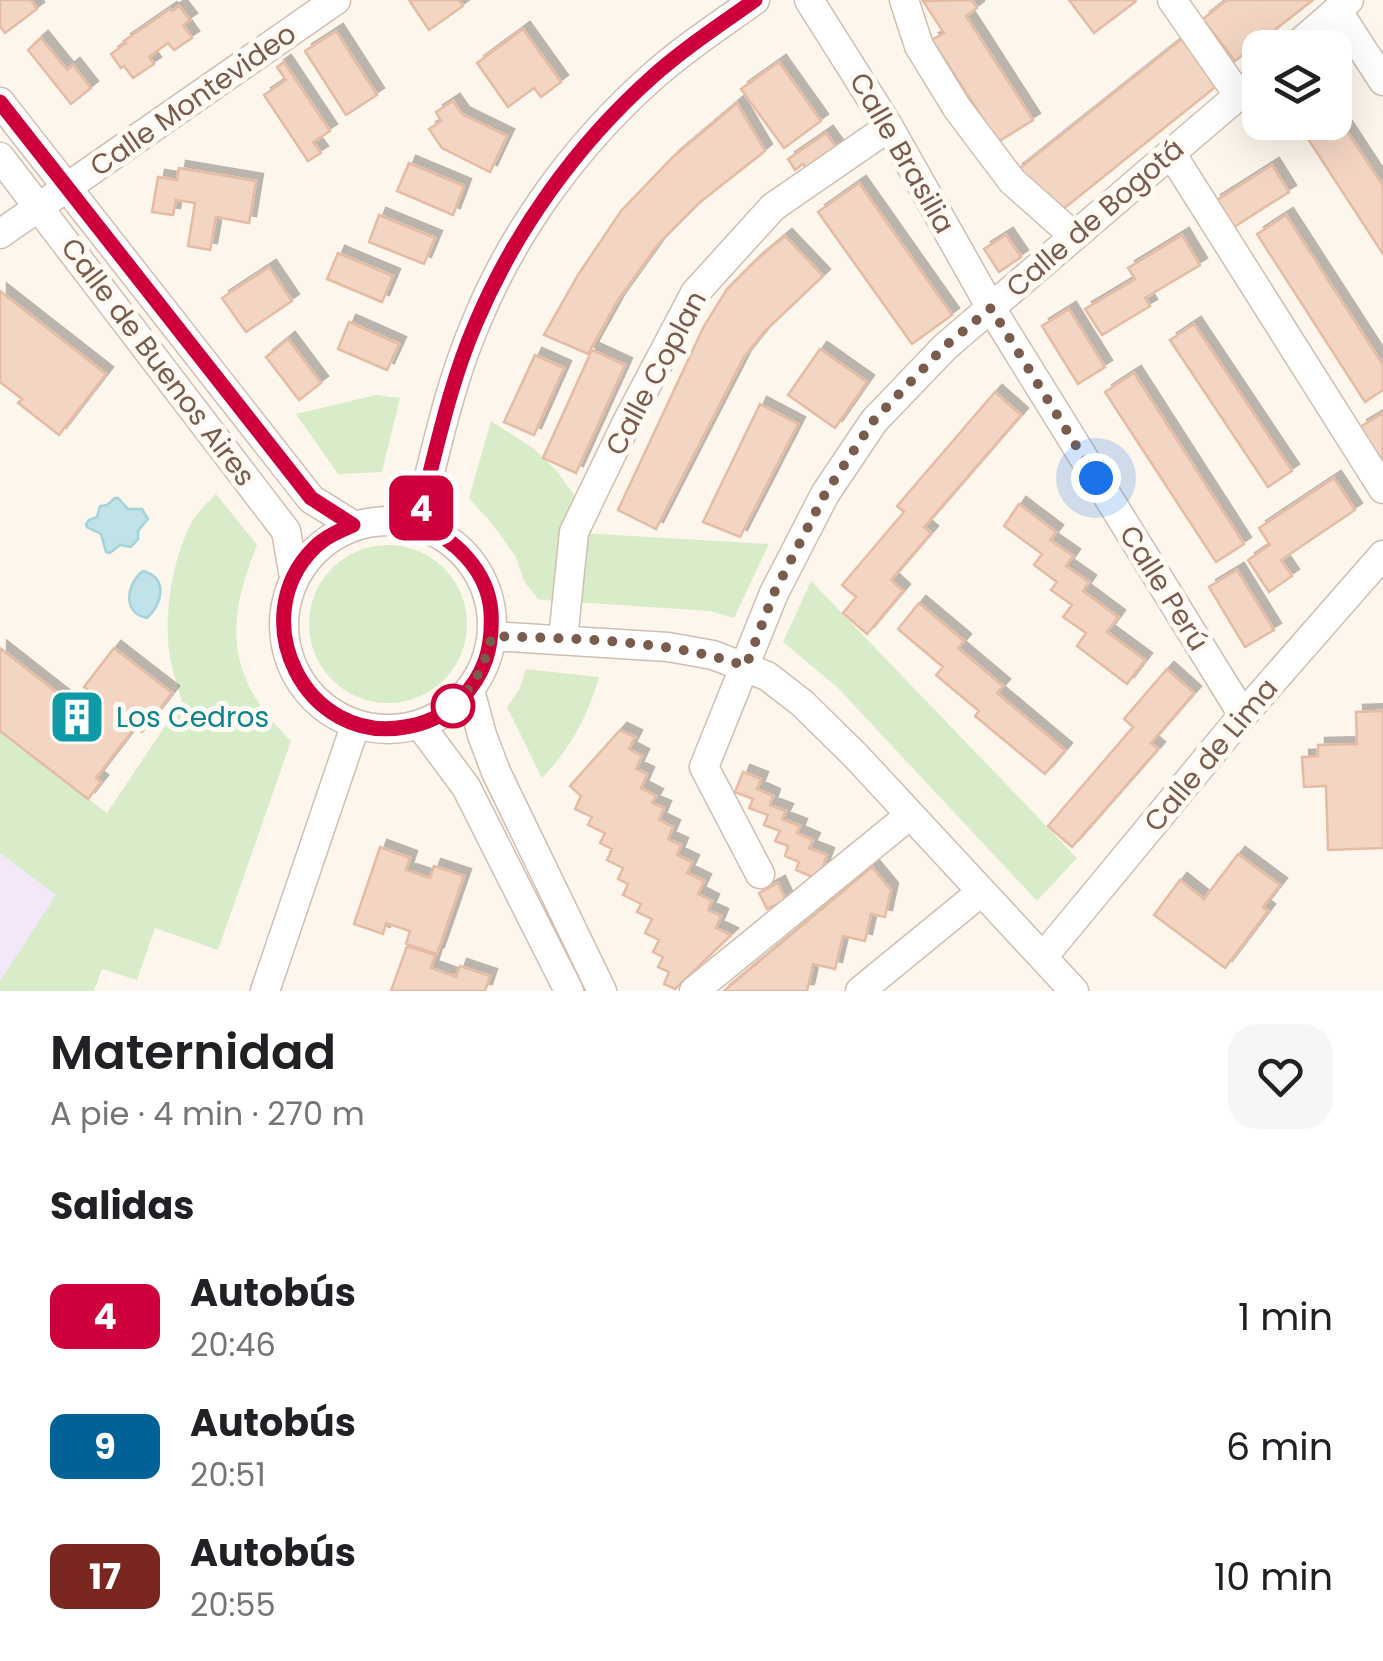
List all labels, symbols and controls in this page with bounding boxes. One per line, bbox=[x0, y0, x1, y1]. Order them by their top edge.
street label: Calle Montevideo bbox=[82, 14, 304, 186]
map controls bbox=[1242, 30, 1352, 140]
button: layers bbox=[1242, 30, 1352, 140]
street label: Calle Brasilia bbox=[840, 65, 964, 241]
street label: Calle de Bogotá bbox=[998, 130, 1192, 306]
street label: Calle de Buenos Aires bbox=[52, 230, 264, 494]
street label: Calle Coplan bbox=[596, 284, 716, 462]
your location bbox=[1071, 453, 1121, 503]
line badge: 4 bbox=[388, 476, 454, 540]
text: 4 bbox=[409, 484, 433, 533]
street label: Calle Perú bbox=[1110, 518, 1218, 658]
street label: Calle de Lima bbox=[1135, 670, 1287, 840]
unlabelled marker bbox=[432, 685, 474, 727]
building icon: Los Cedros bbox=[47, 687, 107, 747]
place label: Los Cedros bbox=[116, 698, 269, 737]
text: Maternidad bbox=[50, 1019, 336, 1086]
button: heart bbox=[1228, 1024, 1333, 1129]
text: A pie · 4 min · 270 m bbox=[50, 1091, 365, 1136]
text: Salidas bbox=[50, 1179, 194, 1232]
text: Autobús bbox=[190, 1266, 356, 1319]
text: 1 min bbox=[1238, 1290, 1333, 1343]
text: 4 bbox=[93, 1292, 117, 1341]
text: 20:46 bbox=[190, 1322, 276, 1367]
text: Autobús bbox=[190, 1396, 356, 1449]
text: 6 min bbox=[1226, 1420, 1333, 1473]
text: 9 bbox=[94, 1422, 116, 1471]
text: 20:51 bbox=[190, 1452, 266, 1497]
text: Autobús bbox=[190, 1526, 356, 1579]
text: 10 min bbox=[1214, 1550, 1333, 1603]
text: 17 bbox=[89, 1552, 121, 1601]
text: 20:55 bbox=[190, 1582, 276, 1627]

